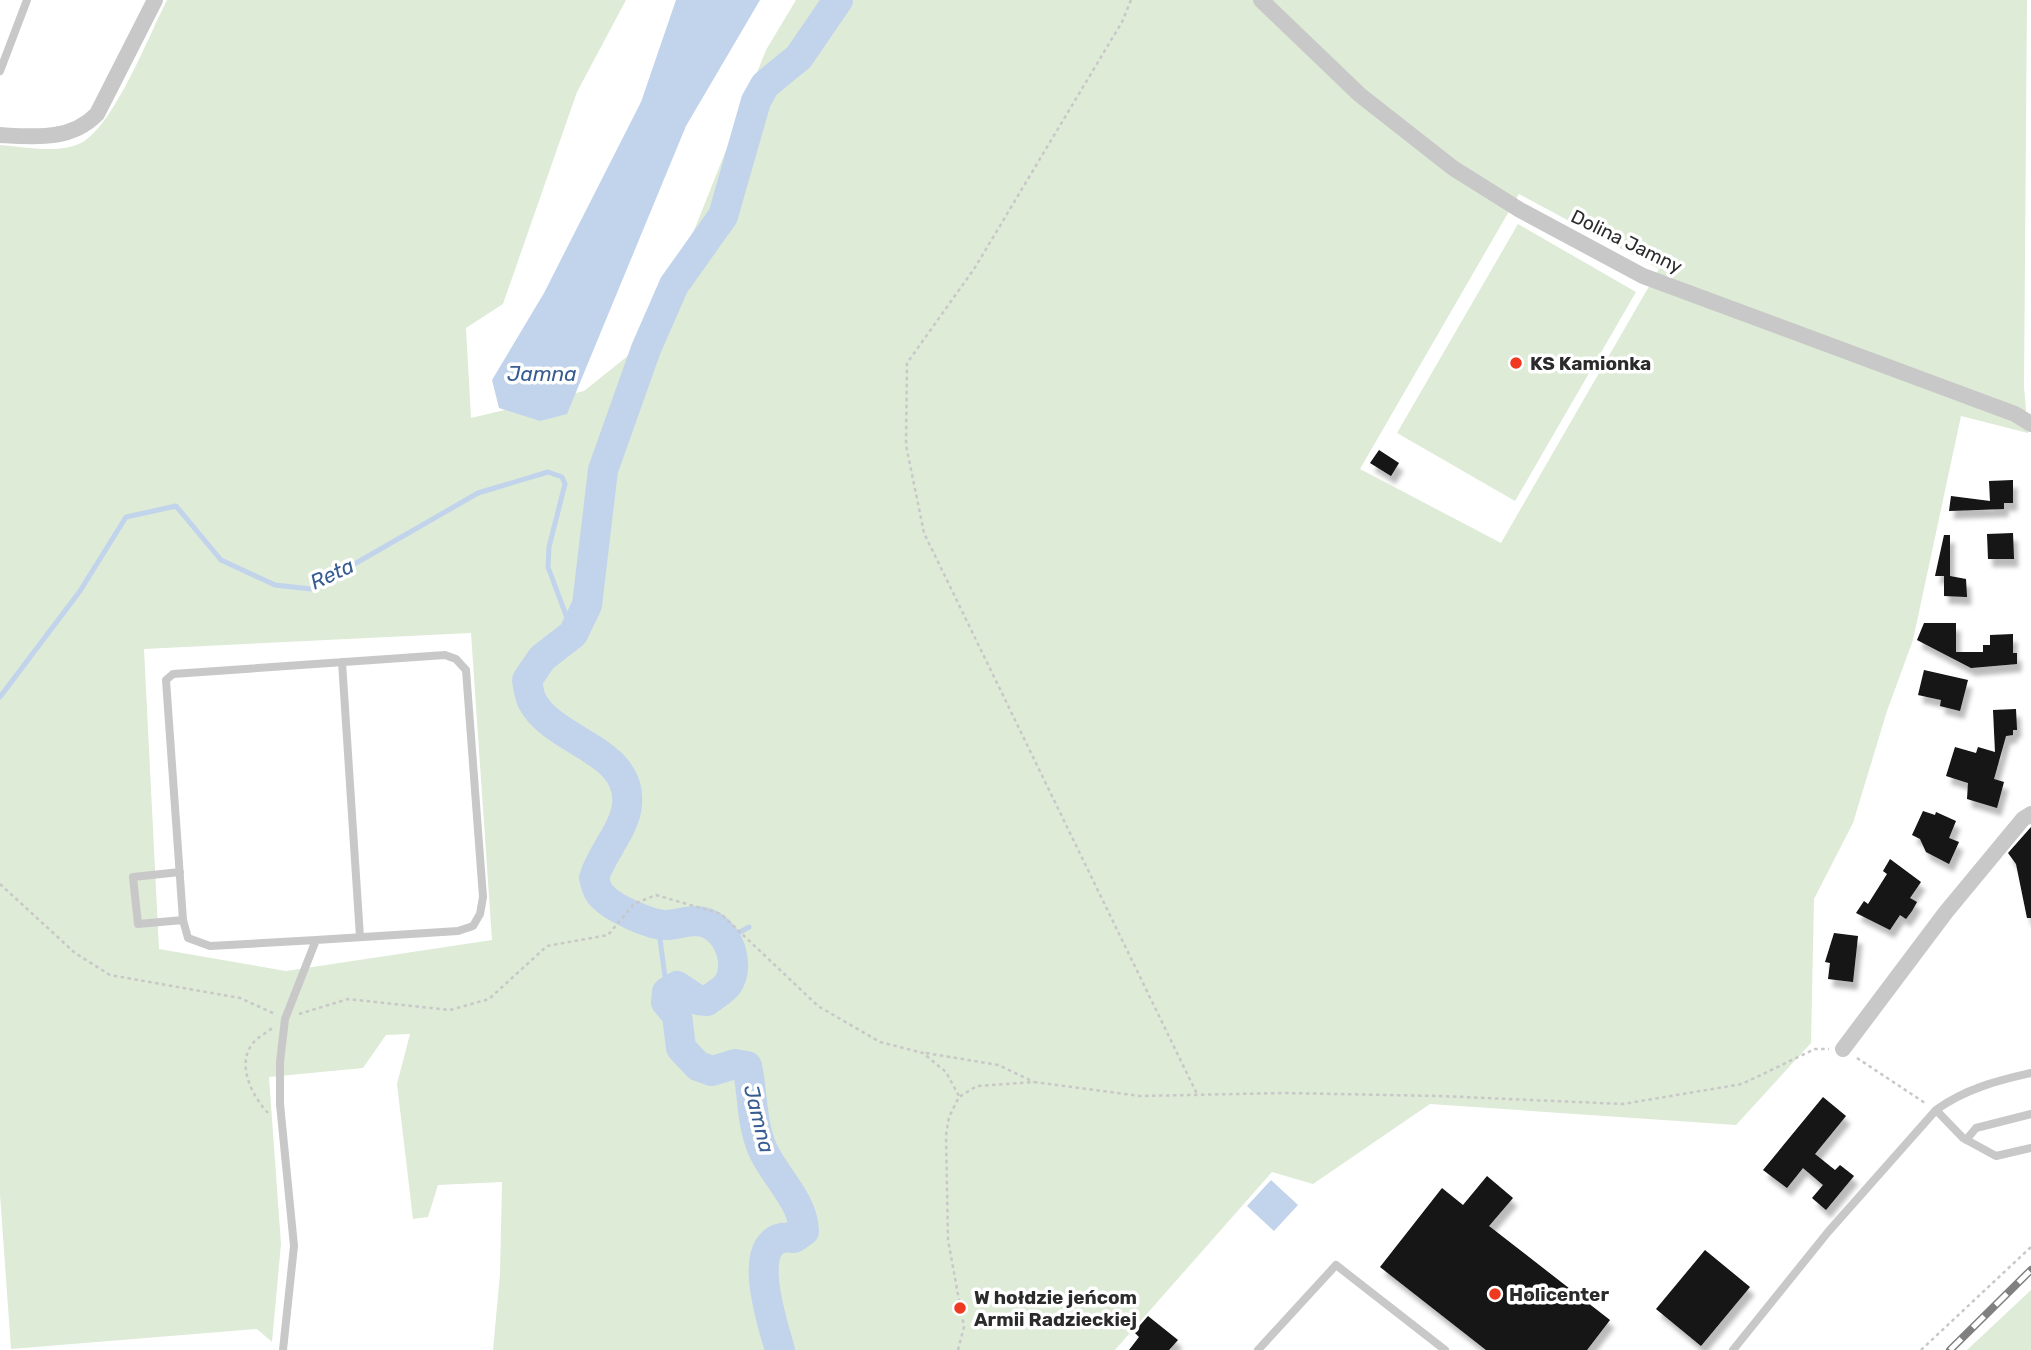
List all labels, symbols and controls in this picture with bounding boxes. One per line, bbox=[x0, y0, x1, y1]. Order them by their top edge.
street label: Dolina Jamny bbox=[1567, 205, 1686, 278]
place label: KS Kamionka bbox=[1530, 352, 1651, 375]
marker: KS Kamionka bbox=[1508, 355, 1524, 371]
water label: Jamna bbox=[507, 361, 577, 386]
water label: Reta bbox=[306, 553, 358, 595]
water label: Jamna bbox=[739, 1082, 780, 1156]
place label: Holicenter bbox=[1509, 1283, 1609, 1306]
place label: W hołdzie jeńcom Armii Radzieckiej bbox=[974, 1286, 1137, 1331]
marker: Holicenter bbox=[1487, 1286, 1503, 1302]
marker: W hołdzie jeńcom Armii Radzieckiej bbox=[952, 1300, 968, 1316]

